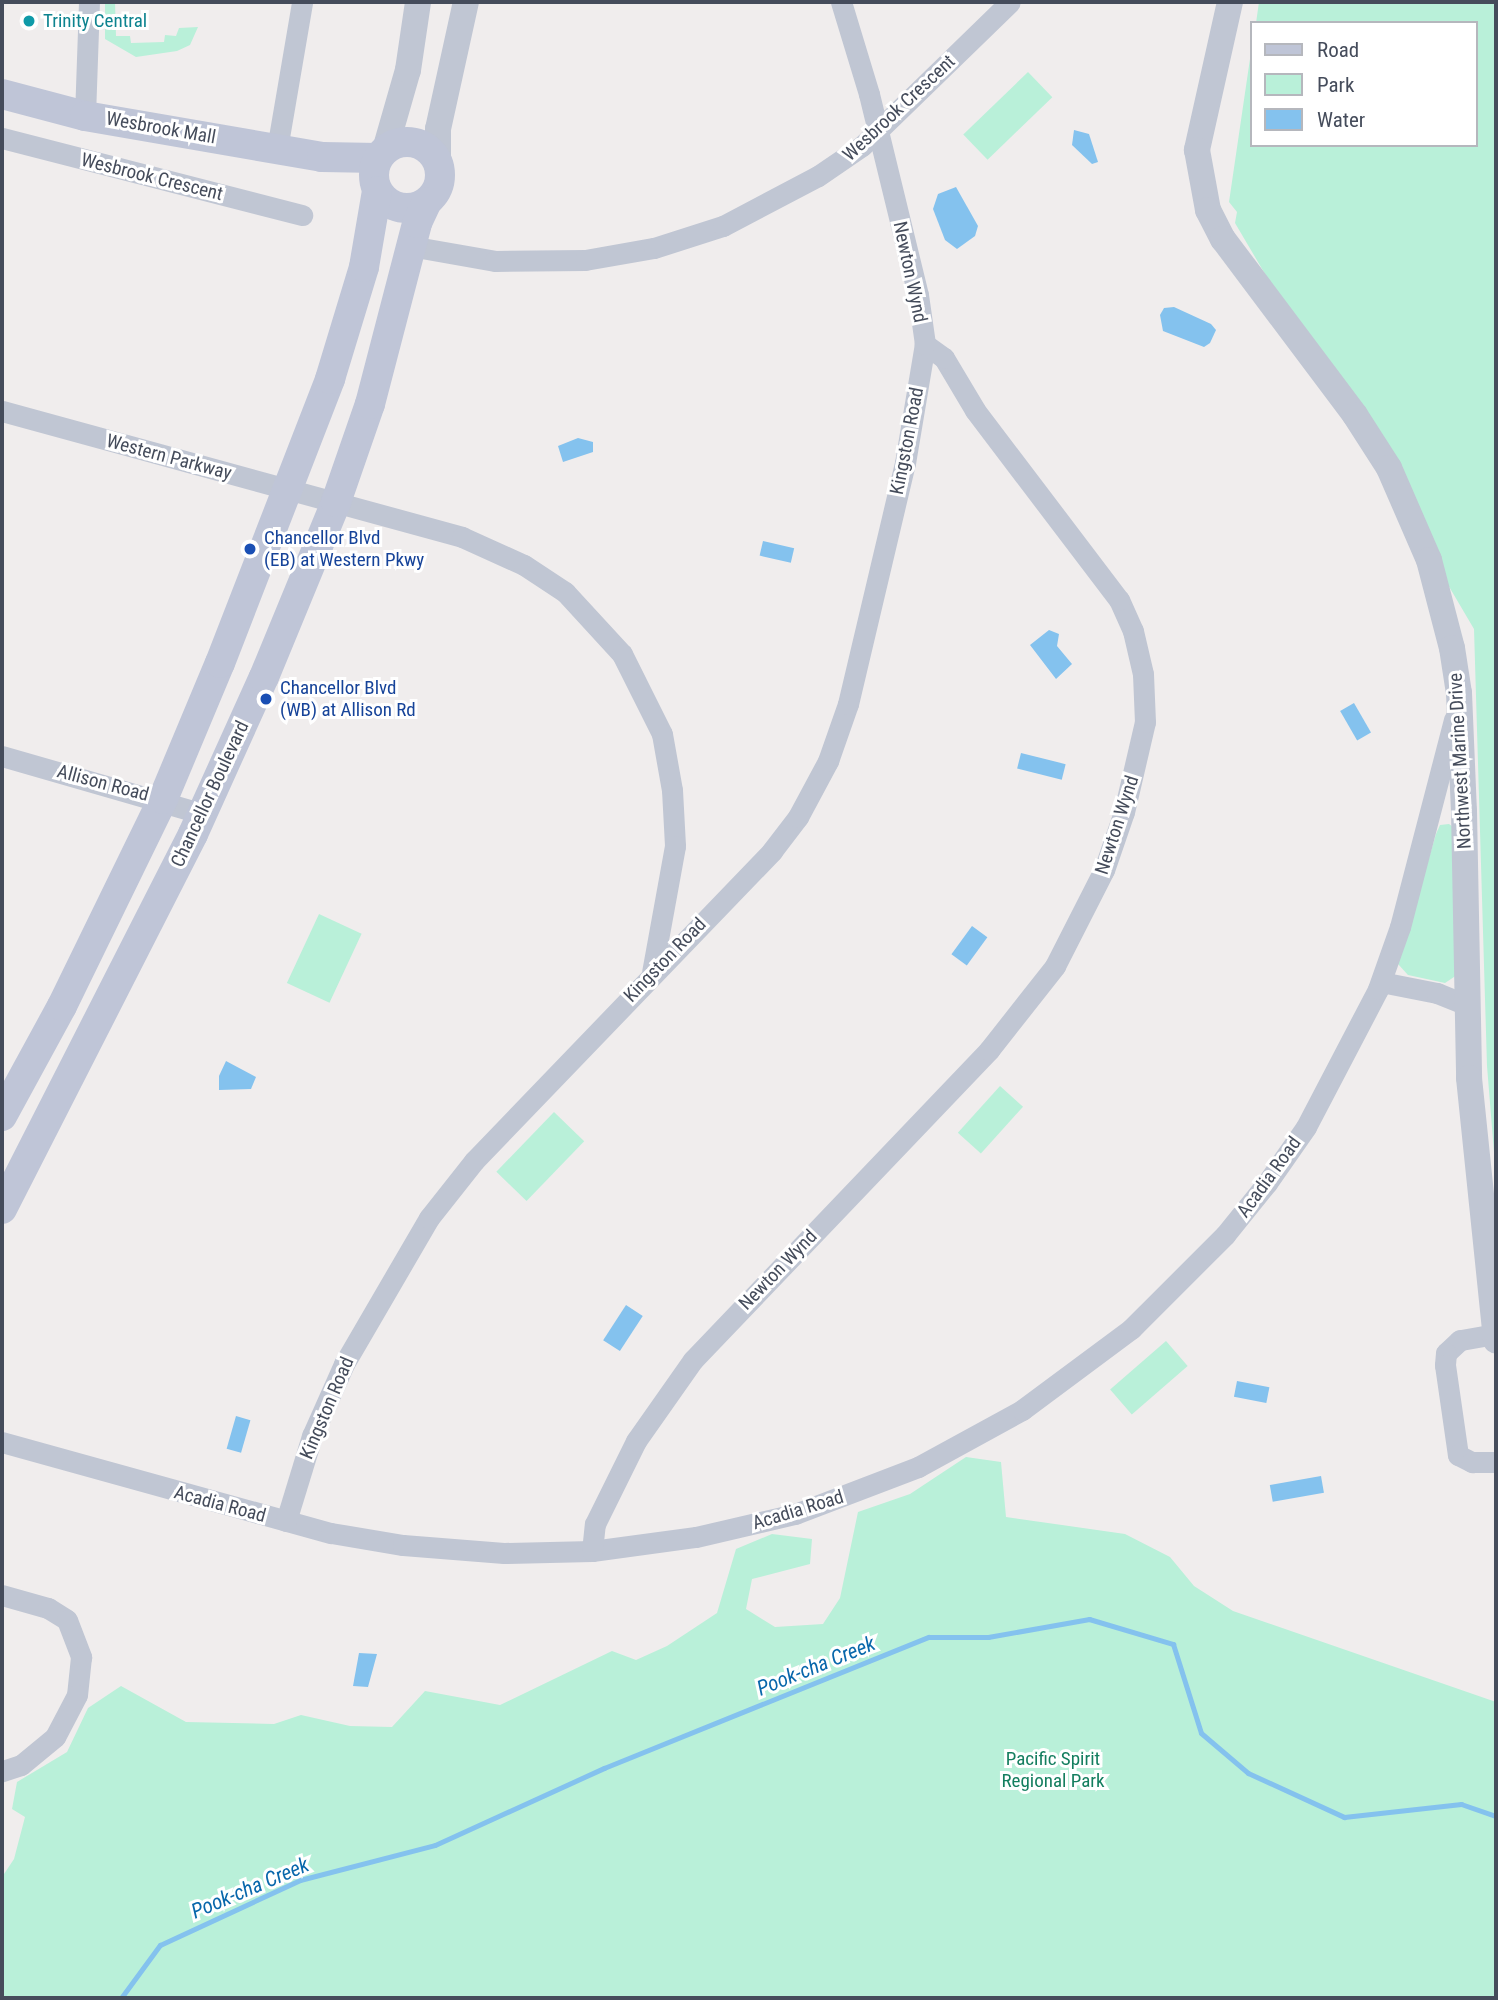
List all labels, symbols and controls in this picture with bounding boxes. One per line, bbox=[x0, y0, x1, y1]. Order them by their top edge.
place label: Trinity Central bbox=[43, 10, 147, 32]
marker: Trinity Central bbox=[21, 13, 37, 29]
legend bbox=[1250, 21, 1477, 147]
text: Road bbox=[1317, 38, 1359, 62]
street label: Wesbrook Crescent bbox=[838, 50, 960, 166]
text: Park bbox=[1317, 73, 1354, 97]
street label: Wesbrook Mall bbox=[104, 107, 218, 149]
text: Water bbox=[1317, 108, 1365, 132]
street label: Wesbrook Crescent bbox=[79, 148, 225, 206]
street label: Newton Wynd bbox=[888, 219, 932, 325]
street label: Kingston Road bbox=[885, 385, 929, 497]
street label: Western Parkway bbox=[104, 429, 234, 485]
place label: Chancellor Blvd (EB) at Western Pkwy bbox=[264, 527, 424, 571]
marker: Chancellor Blvd (EB) at Western Pkwy bbox=[242, 541, 258, 557]
street label: Northwest Marine Drive bbox=[1444, 672, 1476, 850]
place label: Chancellor Blvd (WB) at Allison Rd bbox=[280, 677, 416, 721]
marker: Chancellor Blvd (WB) at Allison Rd bbox=[258, 691, 274, 707]
street label: Chancellor Boulevard bbox=[166, 717, 254, 871]
street label: Allison Road bbox=[55, 760, 151, 806]
street label: Newton Wynd bbox=[1090, 773, 1144, 877]
street label: Kingston Road bbox=[619, 913, 711, 1007]
street label: Acadia Road bbox=[1232, 1132, 1306, 1222]
street label: Newton Wynd bbox=[734, 1225, 822, 1315]
street label: Kingston Road bbox=[295, 1354, 359, 1462]
street label: Acadia Road bbox=[172, 1481, 268, 1527]
street label: Acadia Road bbox=[750, 1485, 846, 1535]
water label: Pook-cha Creek bbox=[753, 1631, 879, 1701]
park label: Pacific Spirit Regional Park bbox=[1001, 1748, 1105, 1792]
water label: Pook-cha Creek bbox=[187, 1852, 313, 1924]

